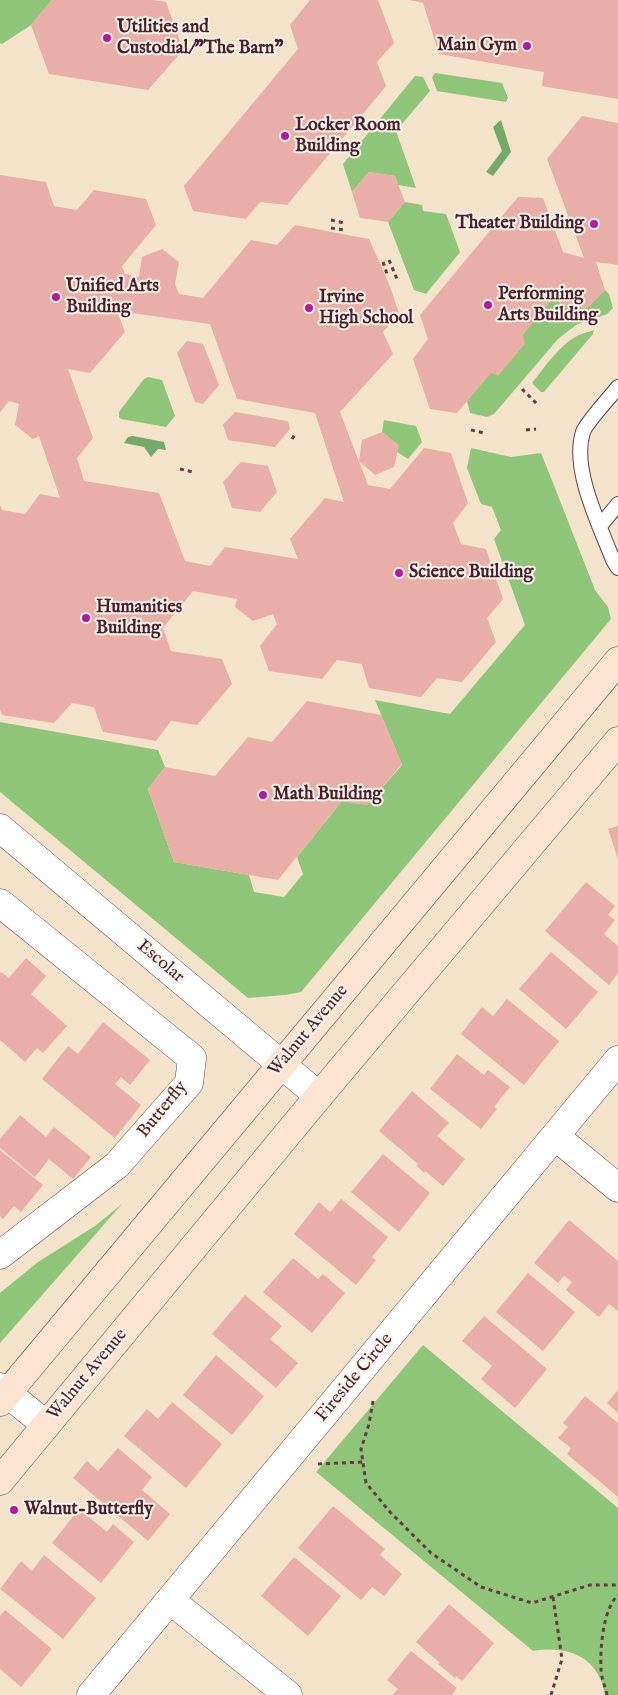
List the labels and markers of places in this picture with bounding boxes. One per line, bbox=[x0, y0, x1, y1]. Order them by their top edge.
place label: Utilities and Custodial/"The Barn" bbox=[117, 17, 283, 59]
marker: Utilities and Custodial/"The Barn" bbox=[101, 32, 113, 44]
place label: Main Gym bbox=[437, 35, 517, 57]
marker: Main Gym bbox=[521, 40, 533, 52]
place label: Locker Room Building bbox=[295, 115, 401, 158]
marker: Locker Room Building bbox=[279, 130, 291, 142]
place label: Theater Building bbox=[456, 213, 584, 235]
marker: Theater Building bbox=[588, 218, 600, 230]
place label: Unified Arts Building bbox=[66, 276, 159, 318]
place label: Performing Arts Building bbox=[498, 284, 598, 326]
place label: Irvine High School bbox=[319, 287, 413, 330]
marker: Unified Arts Building bbox=[50, 291, 62, 303]
marker: Performing Arts Building bbox=[482, 299, 494, 311]
marker: Irvine High School bbox=[303, 302, 315, 314]
place label: Science Building bbox=[409, 562, 533, 584]
marker: Science Building bbox=[393, 567, 405, 579]
place label: Humanities Building bbox=[96, 597, 182, 640]
marker: Humanities Building bbox=[80, 612, 92, 624]
place label: Math Building bbox=[273, 784, 382, 806]
marker: Math Building bbox=[257, 789, 269, 801]
place label: Walnut-Butterfly bbox=[24, 1499, 153, 1521]
marker: Walnut-Butterfly bbox=[8, 1504, 20, 1516]

